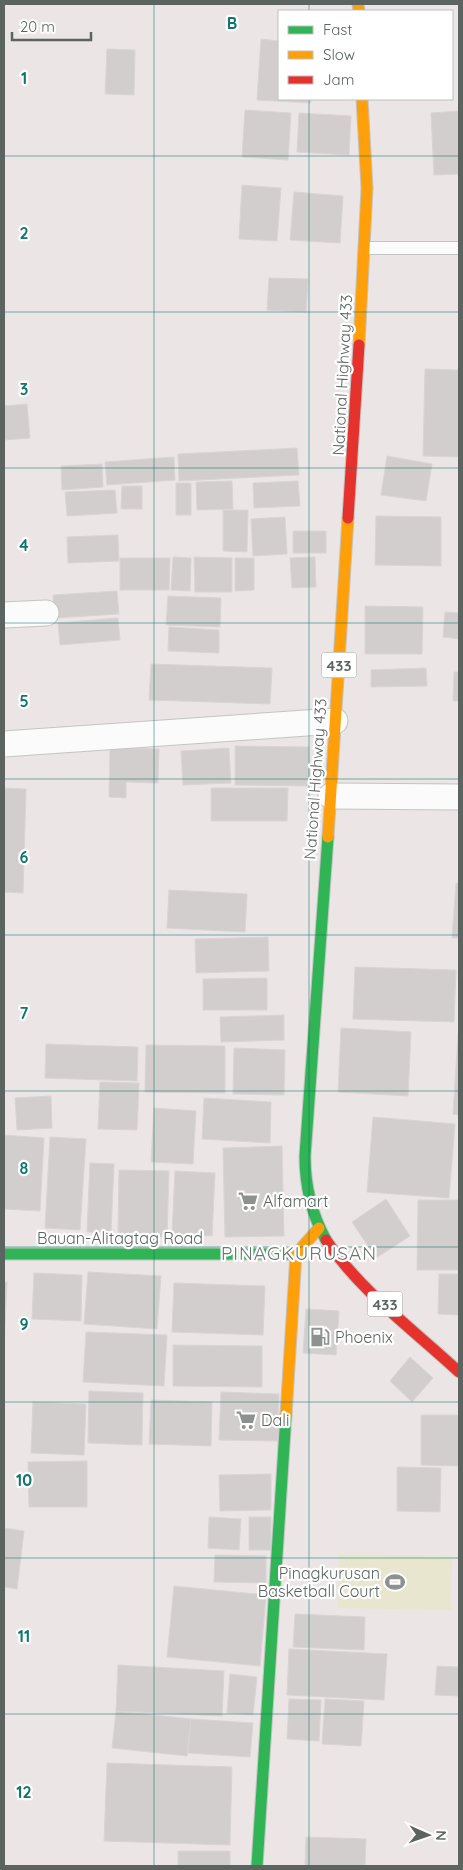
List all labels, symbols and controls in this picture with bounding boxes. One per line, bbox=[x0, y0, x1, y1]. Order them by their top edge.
scale bar bbox=[12, 10, 91, 42]
legend bbox=[278, 10, 453, 100]
text: B bbox=[227, 13, 237, 33]
text: 20 m bbox=[20, 17, 55, 36]
text: Fast bbox=[323, 20, 352, 39]
text: Slow bbox=[323, 45, 355, 64]
text: 1 bbox=[21, 68, 27, 88]
text: Jam bbox=[323, 70, 354, 89]
text: 2 bbox=[19, 223, 29, 243]
street label: National Highway 433 bbox=[328, 294, 356, 456]
text: 3 bbox=[20, 379, 28, 399]
text: 4 bbox=[19, 535, 29, 555]
road number: 433 bbox=[322, 652, 356, 678]
text: 5 bbox=[19, 691, 29, 711]
street label: National Highway 433 bbox=[299, 698, 331, 860]
text: 6 bbox=[20, 847, 29, 867]
text: 7 bbox=[20, 1003, 29, 1023]
text: 8 bbox=[20, 1158, 29, 1178]
supermarket icon: Alfamart bbox=[237, 1190, 259, 1212]
place label: Alfamart bbox=[263, 1191, 328, 1211]
street label: Bauan-Alitagtag Road bbox=[37, 1228, 203, 1248]
district label: PINAGKURUSAN bbox=[221, 1241, 377, 1265]
road number: 433 bbox=[368, 1292, 402, 1316]
text: 9 bbox=[19, 1314, 29, 1334]
fuel station icon: Phoenix bbox=[309, 1326, 331, 1348]
place label: Phoenix bbox=[335, 1327, 393, 1347]
supermarket icon: Dali bbox=[235, 1409, 257, 1431]
place label: Dali bbox=[261, 1410, 289, 1430]
text: 10 bbox=[16, 1470, 32, 1490]
place label: Pinagkurusan Basketball Court bbox=[258, 1563, 380, 1601]
sports icon: Pinagkurusan Basketball Court bbox=[384, 1571, 406, 1593]
text: 11 bbox=[18, 1626, 30, 1646]
text: 12 bbox=[16, 1782, 32, 1802]
north arrow bbox=[403, 1810, 453, 1860]
text: N bbox=[432, 1830, 450, 1841]

